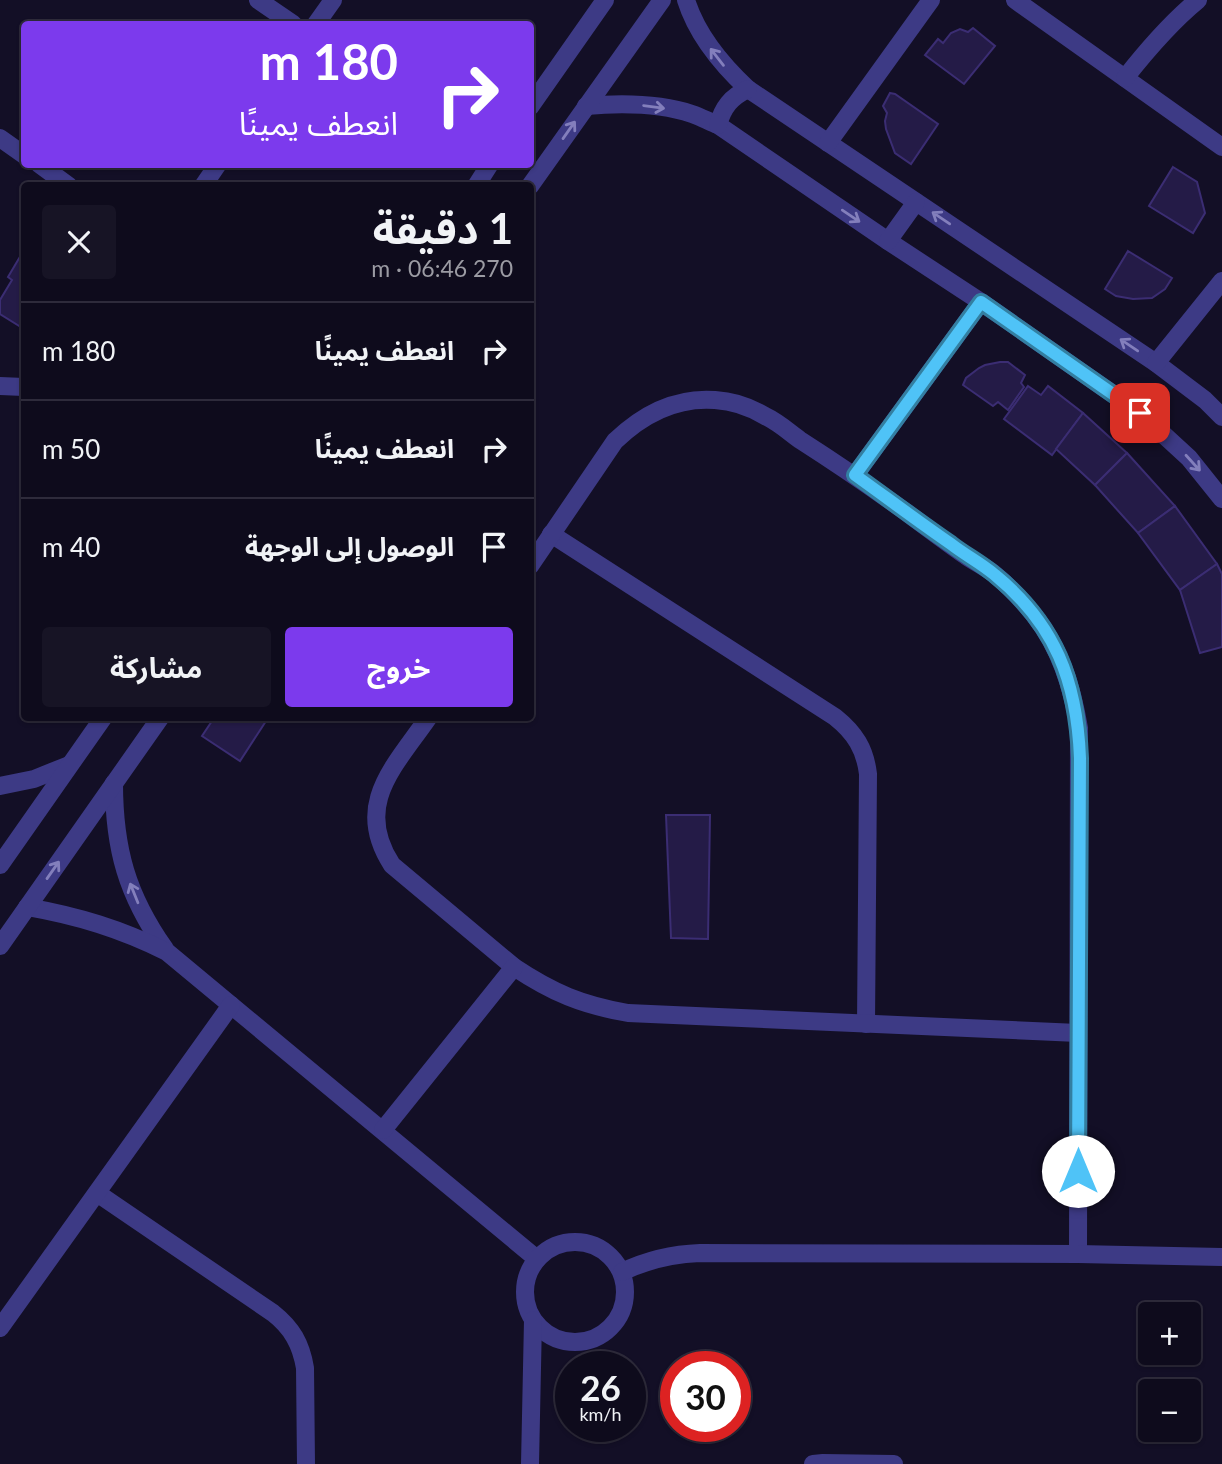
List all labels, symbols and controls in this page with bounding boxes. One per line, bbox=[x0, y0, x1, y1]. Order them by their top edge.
text: 180 m bbox=[260, 32, 398, 90]
one-way arrow bbox=[710, 48, 725, 67]
icon: right bbox=[422, 49, 513, 140]
one-way arrow bbox=[642, 100, 665, 113]
text: انعطف يمينًا bbox=[239, 103, 398, 142]
one-way arrow bbox=[562, 121, 576, 140]
text: 1 دقيقة bbox=[373, 203, 513, 253]
button: close bbox=[42, 205, 116, 279]
one-way arrow bbox=[841, 209, 860, 223]
one-way arrow bbox=[931, 211, 951, 225]
text: 270 m · 06:46 bbox=[371, 254, 513, 282]
icon: right bbox=[475, 332, 513, 370]
text: انعطف يمينًا bbox=[315, 334, 454, 366]
text: 180 m bbox=[42, 335, 115, 367]
one-way arrow bbox=[1120, 338, 1140, 352]
pin bbox=[1110, 383, 1170, 443]
icon: arrive bbox=[1121, 394, 1159, 432]
icon: right bbox=[475, 430, 513, 468]
text: انعطف يمينًا bbox=[315, 432, 454, 464]
text: 50 m bbox=[42, 433, 100, 465]
one-way arrow bbox=[1185, 454, 1202, 471]
icon: arrive bbox=[475, 528, 513, 566]
text: الوصول إلى الوجهة bbox=[245, 530, 454, 562]
text: 40 m bbox=[42, 531, 100, 563]
button: مشاركة bbox=[42, 627, 271, 707]
button: خروج bbox=[285, 627, 513, 707]
one-way arrow bbox=[46, 861, 60, 880]
one-way arrow bbox=[126, 883, 139, 904]
position arrow bbox=[1041, 1134, 1115, 1208]
map controls bbox=[1138, 1302, 1201, 1442]
button: + bbox=[1138, 1302, 1201, 1365]
speed limit sign: 30 bbox=[660, 1351, 751, 1442]
text: 26 bbox=[580, 1366, 621, 1408]
button: − bbox=[1138, 1379, 1201, 1442]
text: km/h bbox=[579, 1403, 622, 1425]

